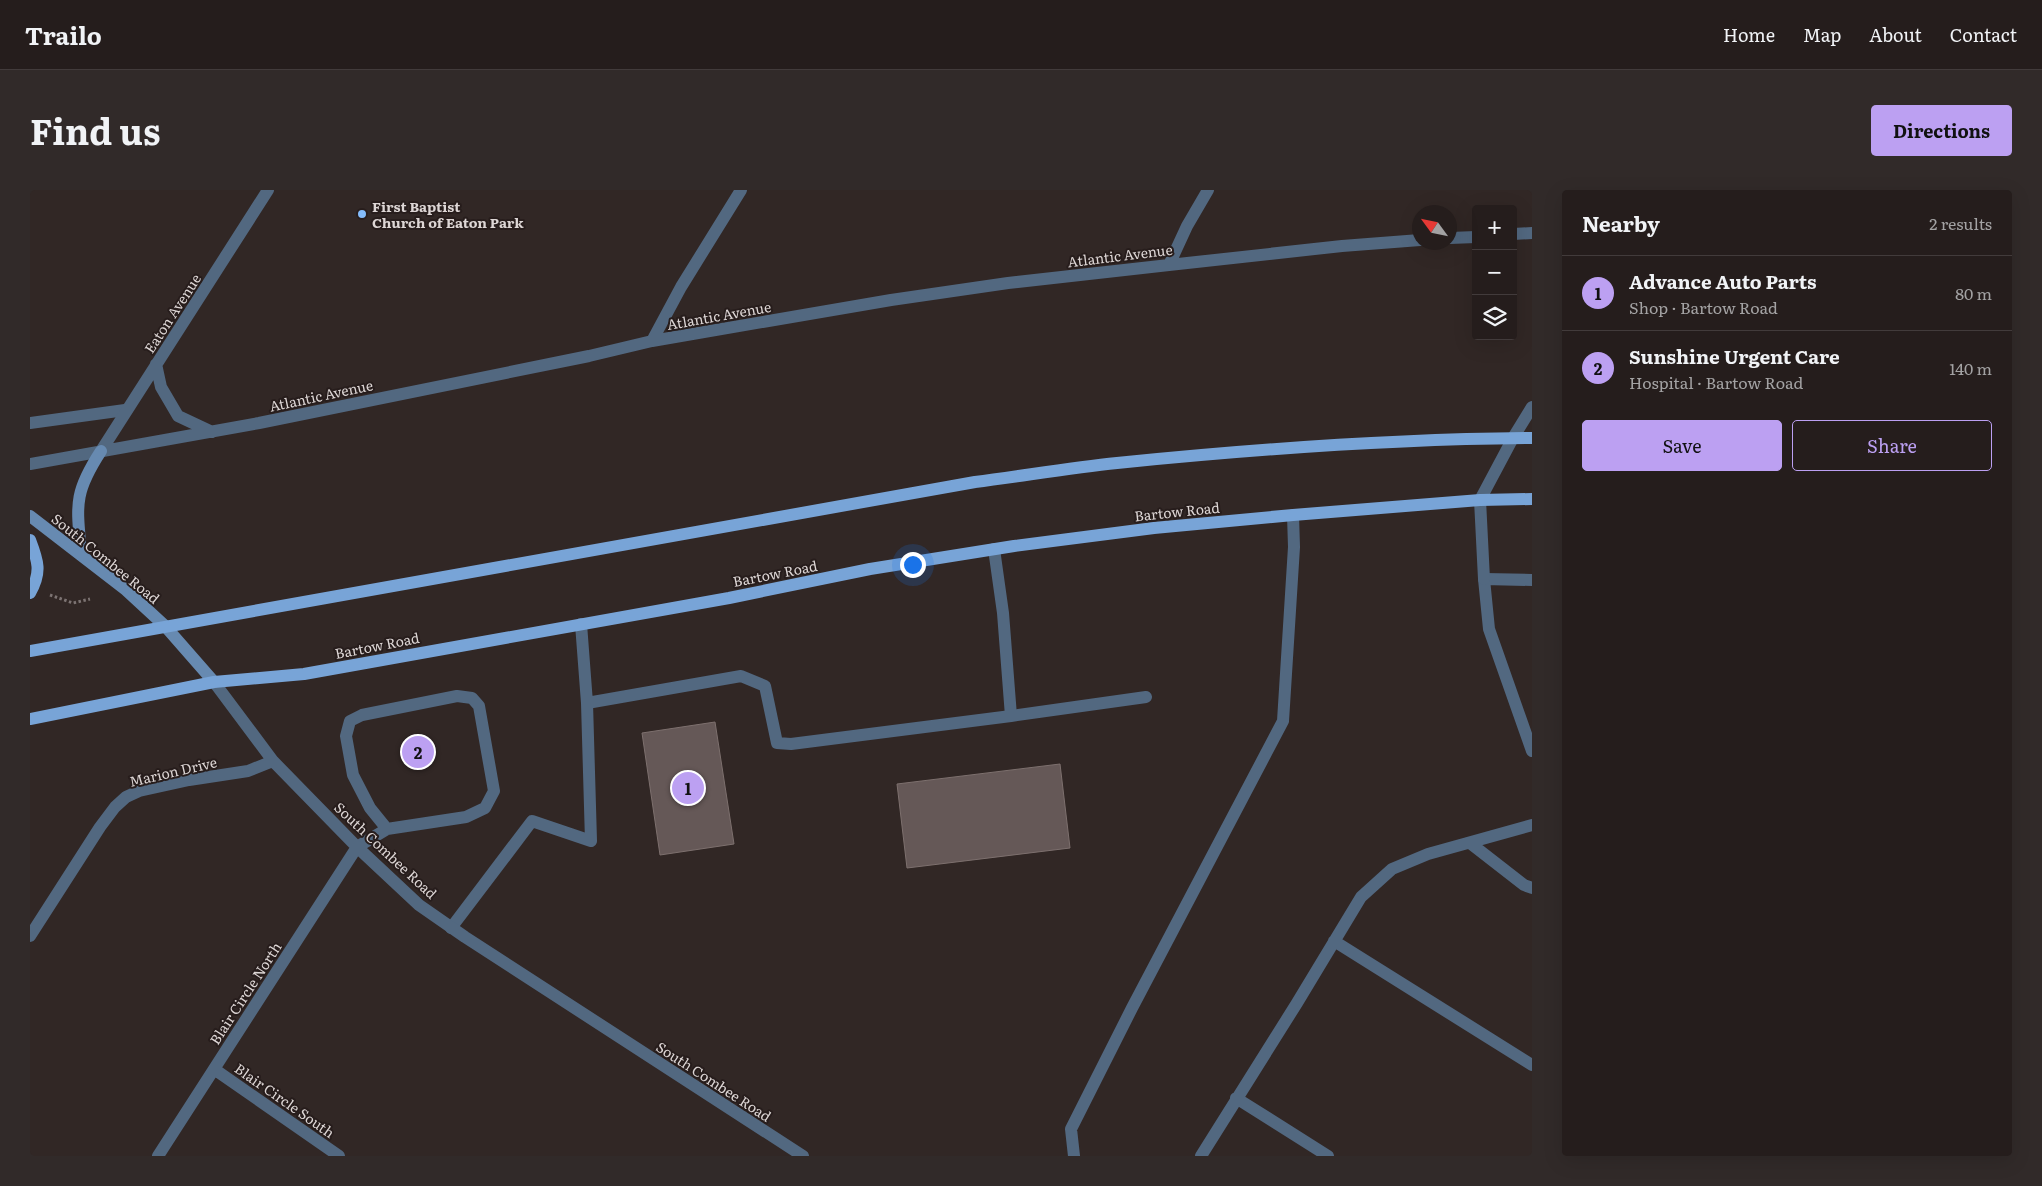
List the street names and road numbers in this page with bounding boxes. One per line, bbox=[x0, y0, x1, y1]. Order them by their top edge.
street label: Atlantic Avenue bbox=[1066, 239, 1174, 271]
street label: Eaton Avenue bbox=[139, 269, 205, 357]
street label: Atlantic Avenue bbox=[665, 296, 773, 334]
street label: Atlantic Avenue bbox=[267, 374, 375, 416]
street label: Bartow Road bbox=[1133, 497, 1221, 525]
street label: South Combee Road bbox=[48, 508, 165, 608]
street label: Bartow Road bbox=[731, 555, 819, 591]
street label: Bartow Road bbox=[333, 627, 421, 663]
street label: Marion Drive bbox=[127, 751, 219, 791]
street label: South Combee Road bbox=[330, 797, 442, 903]
street label: Blair Circle North bbox=[204, 938, 286, 1048]
street label: South Combee Road bbox=[653, 1036, 776, 1126]
street label: Blair Circle South bbox=[231, 1058, 339, 1142]

